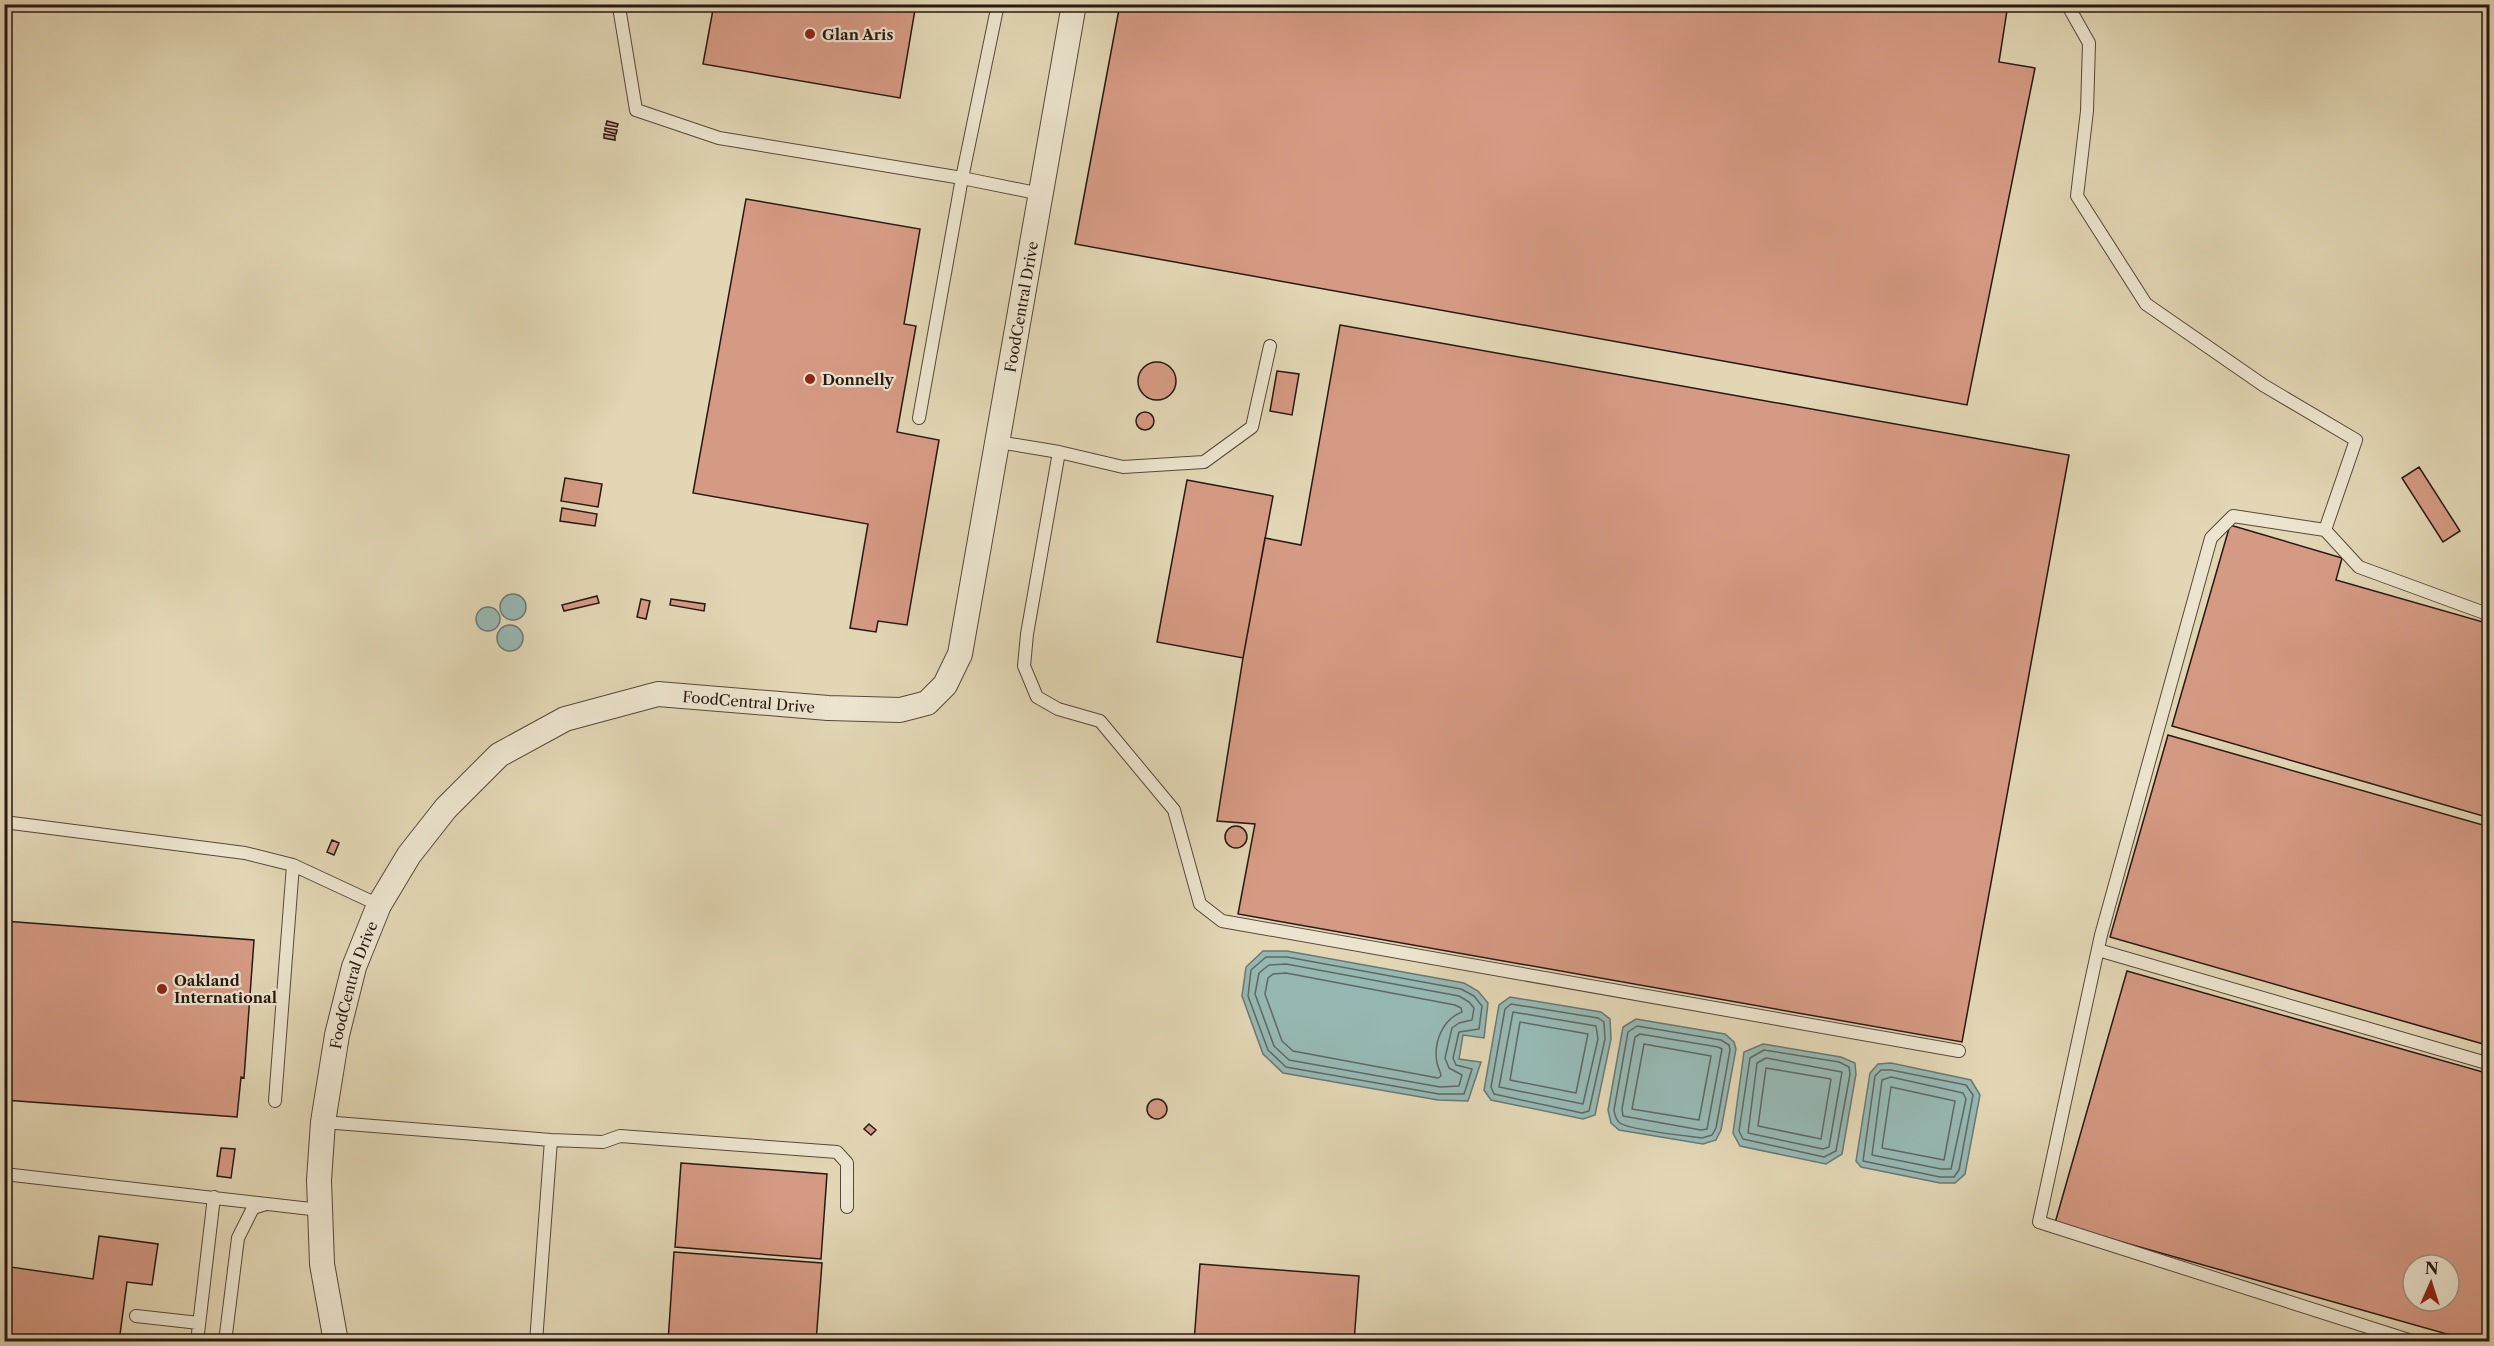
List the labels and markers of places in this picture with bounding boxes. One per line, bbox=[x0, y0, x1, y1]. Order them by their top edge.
place label: Glan Aris bbox=[822, 25, 893, 44]
marker: Glan Aris bbox=[803, 27, 817, 41]
place label: Donnelly bbox=[822, 370, 895, 389]
marker: Donnelly bbox=[803, 372, 817, 386]
place label: Oakland International bbox=[174, 971, 277, 1007]
marker: Oakland International bbox=[155, 982, 169, 996]

